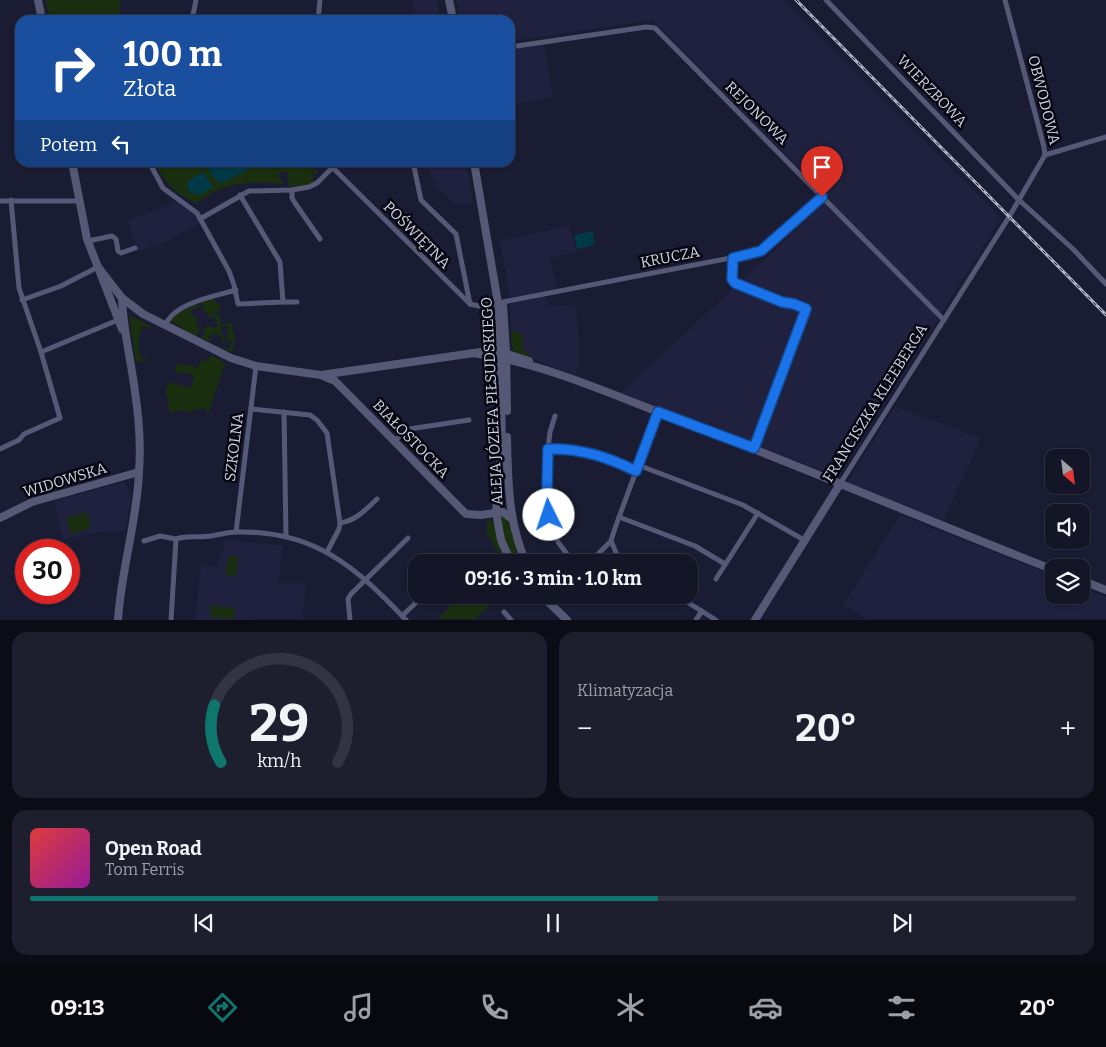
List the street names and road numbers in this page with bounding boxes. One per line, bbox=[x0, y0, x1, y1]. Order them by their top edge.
street label: WIERZBOWA bbox=[893, 51, 971, 131]
street label: OBWODOWA bbox=[1024, 53, 1064, 147]
street label: REJONOWA bbox=[722, 78, 793, 149]
street label: POŚWIĘTNA bbox=[380, 198, 455, 273]
street label: KRUCZA bbox=[639, 242, 702, 272]
street label: ALEJA JÓZEFA PIŁSUDSKIEGO bbox=[478, 296, 506, 506]
street label: FRANCISZKA KLEEBERGA bbox=[819, 320, 931, 485]
street label: BIAŁOSTOCKA bbox=[369, 396, 453, 482]
street label: SZKOLNA bbox=[221, 411, 247, 482]
street label: WIDOWSKA bbox=[21, 459, 109, 501]

